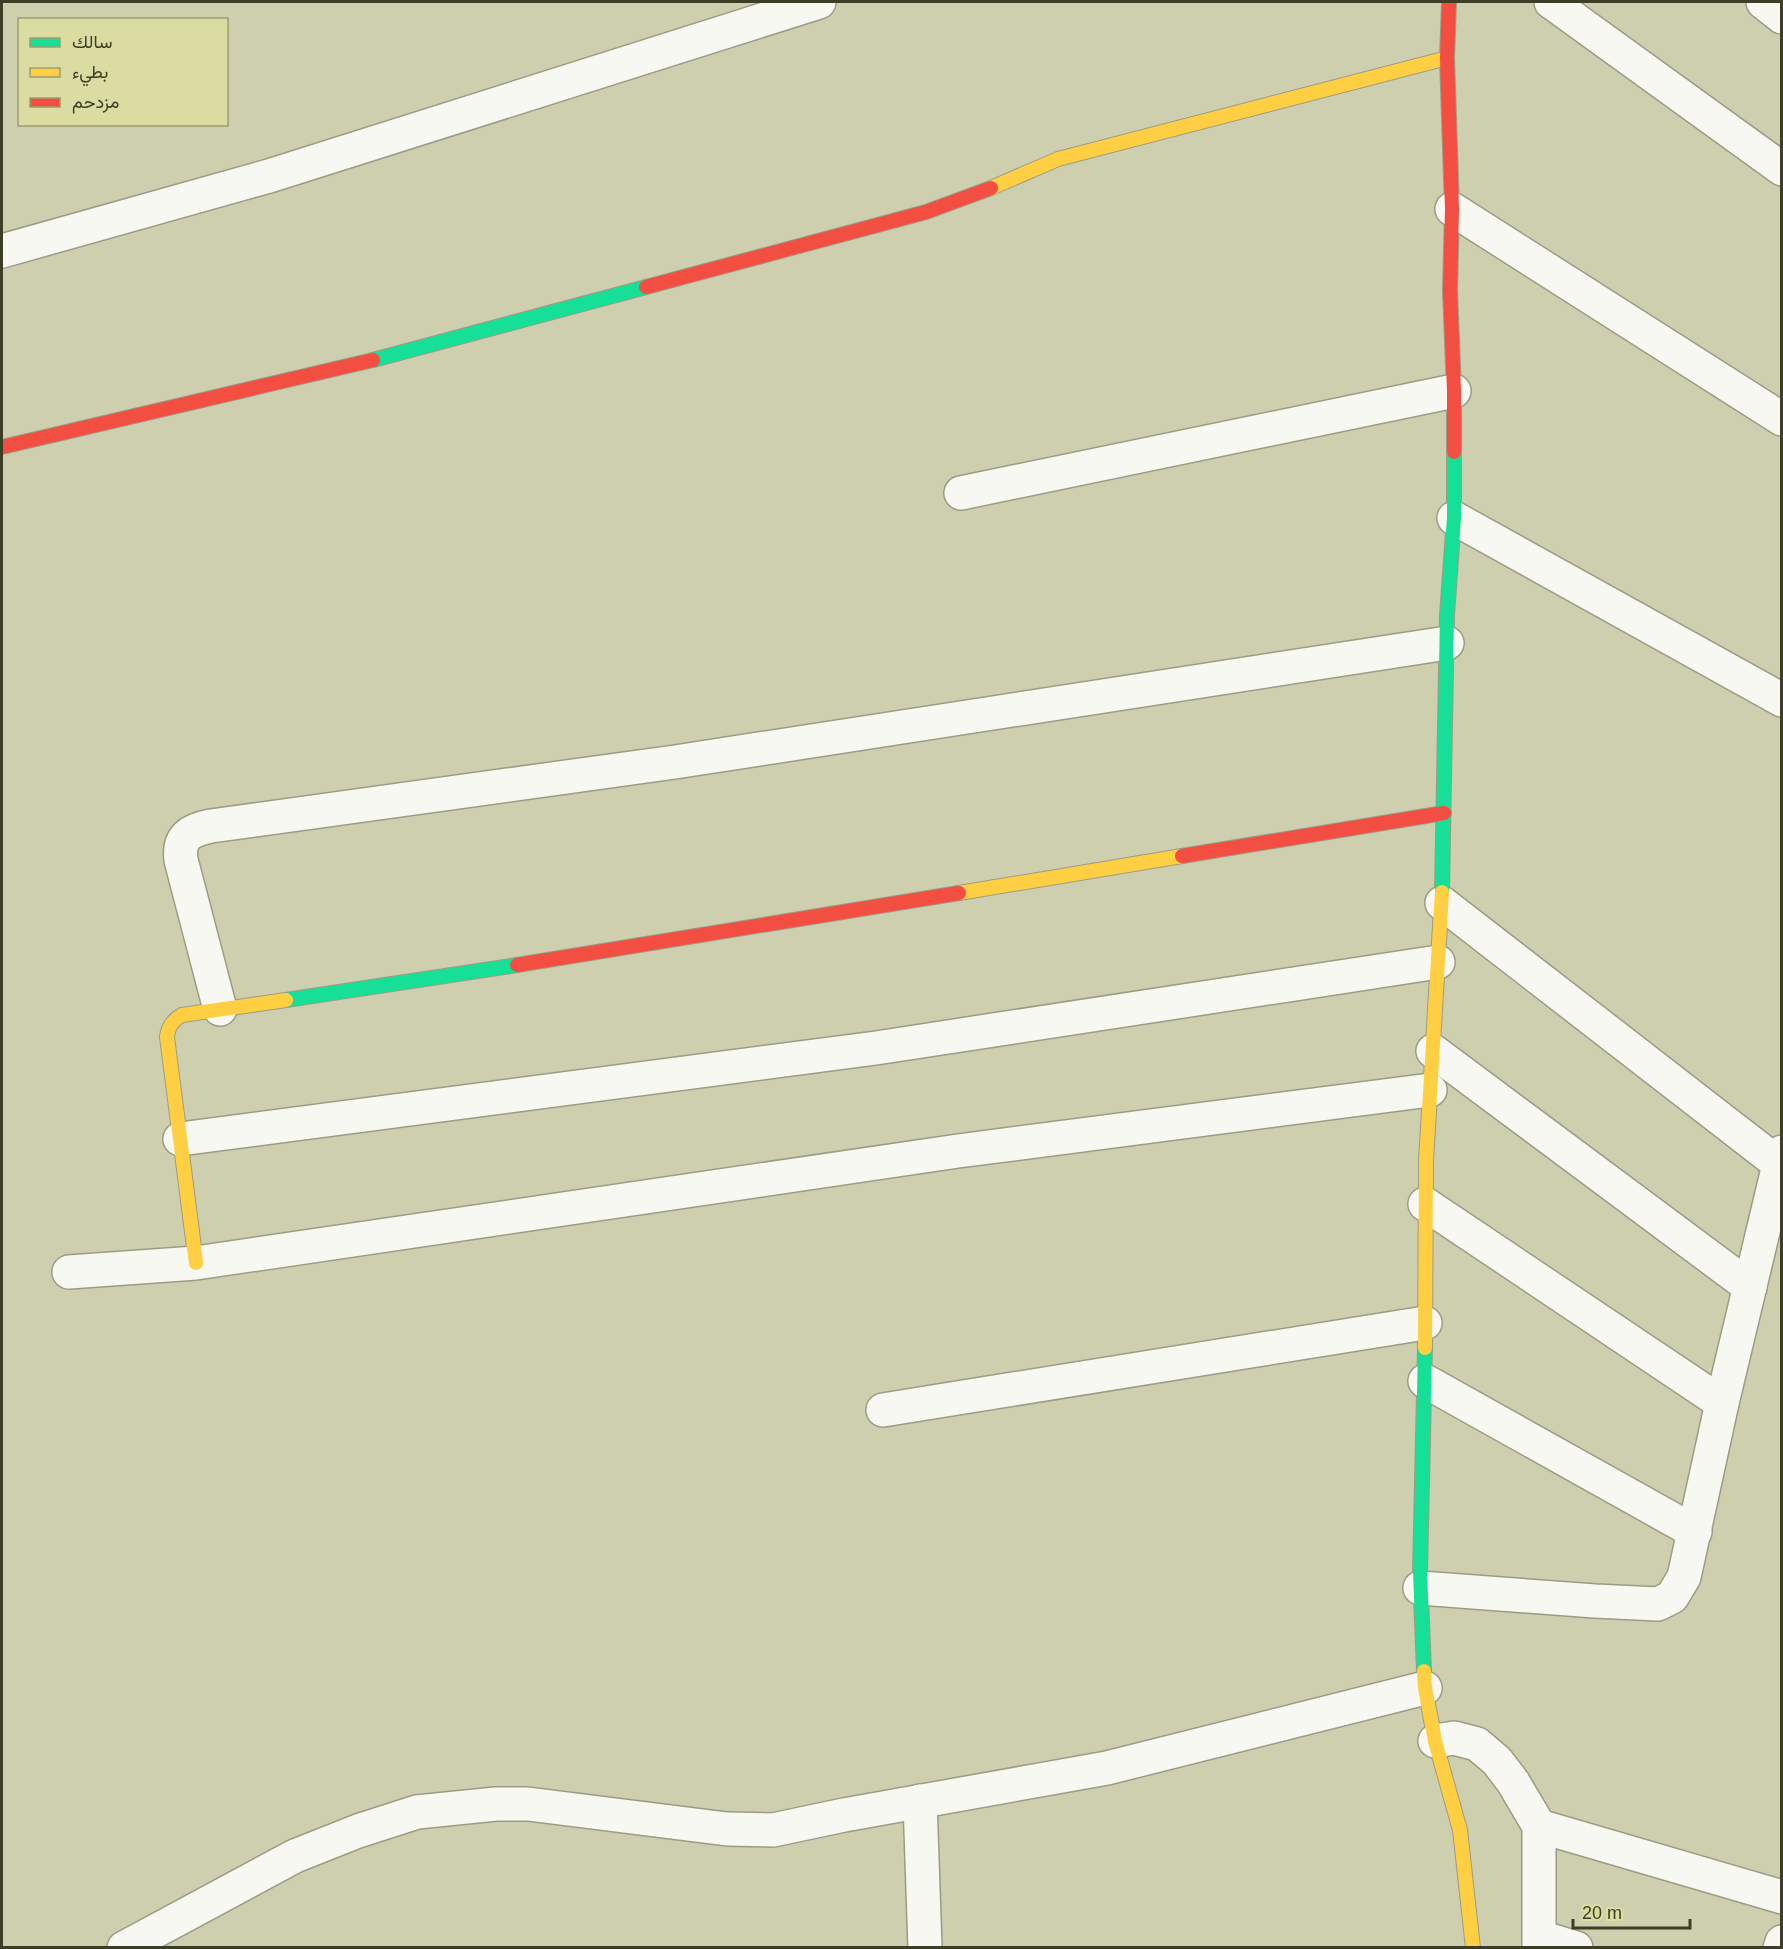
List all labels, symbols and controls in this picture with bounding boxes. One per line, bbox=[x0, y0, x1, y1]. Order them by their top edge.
legend bbox=[18, 18, 228, 126]
text: سالك bbox=[72, 32, 112, 52]
text: بطيء bbox=[72, 62, 108, 87]
text: مزدحم bbox=[72, 92, 119, 114]
scale bar bbox=[1573, 1892, 1690, 1930]
text: 20 m bbox=[1582, 1903, 1622, 1923]

